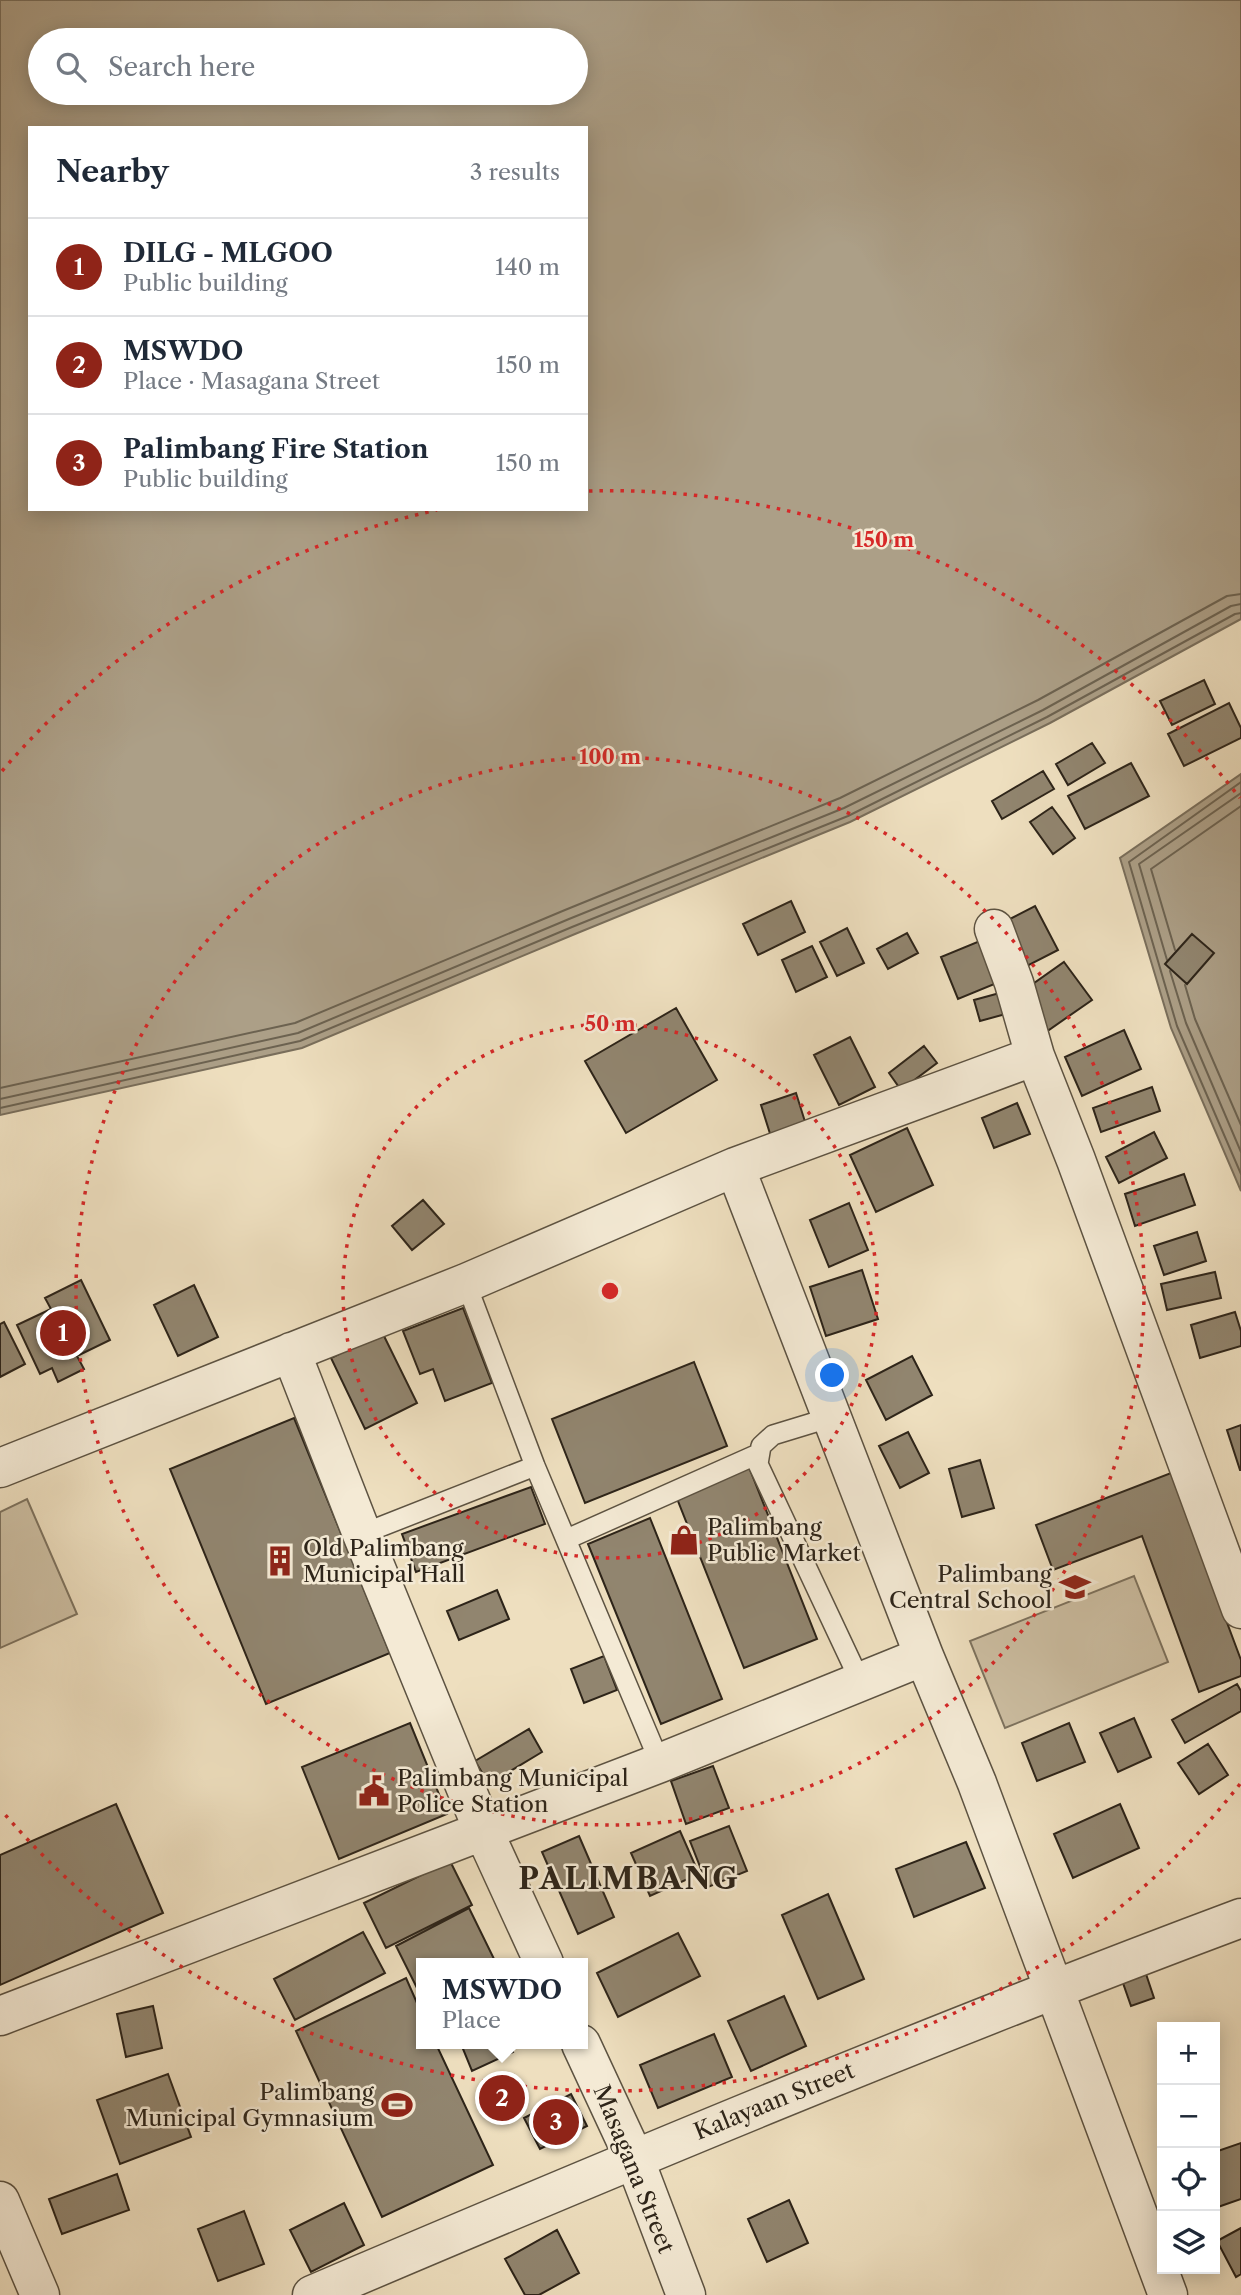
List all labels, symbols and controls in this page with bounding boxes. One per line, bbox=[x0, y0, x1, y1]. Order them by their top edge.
search box bbox=[28, 28, 588, 105]
icon: search bbox=[52, 48, 90, 86]
text: Search here bbox=[108, 51, 255, 83]
text: Nearby bbox=[56, 153, 169, 190]
text: 3 results bbox=[470, 158, 560, 186]
text: DILG - MLGOO bbox=[123, 237, 333, 269]
text: 1 bbox=[74, 253, 84, 281]
text: 140 m bbox=[495, 253, 560, 281]
text: Public building bbox=[123, 269, 288, 297]
text: MSWDO bbox=[123, 335, 243, 367]
text: 2 bbox=[72, 351, 86, 379]
text: 150 m bbox=[496, 351, 560, 379]
text: Place · Masagana Street bbox=[123, 367, 380, 395]
text: Palimbang Fire Station bbox=[123, 433, 429, 465]
text: 3 bbox=[73, 449, 86, 477]
text: 150 m bbox=[496, 449, 560, 477]
text: Public building bbox=[123, 465, 288, 493]
text: 150 m bbox=[854, 527, 914, 552]
text: 100 m bbox=[579, 744, 641, 769]
text: 50 m bbox=[584, 1011, 636, 1036]
centre of rings bbox=[598, 1279, 622, 1303]
pin: 1 bbox=[40, 1307, 86, 1359]
your location bbox=[815, 1358, 849, 1392]
place label: Palimbang Public Market bbox=[707, 1513, 861, 1567]
shop icon: Palimbang Public Market bbox=[667, 1523, 701, 1557]
place label: Old Palimbang Municipal Hall bbox=[303, 1534, 465, 1588]
building icon: Old Palimbang Municipal Hall bbox=[263, 1544, 297, 1578]
place label: Palimbang Central School bbox=[889, 1560, 1053, 1614]
school or university icon: Palimbang Central School bbox=[1058, 1570, 1092, 1604]
place label: Palimbang Municipal Police Station bbox=[397, 1764, 629, 1818]
public building icon: Palimbang Municipal Police Station bbox=[357, 1774, 391, 1808]
district label: PALIMBANG bbox=[518, 1860, 740, 1897]
popup bbox=[416, 1958, 588, 2049]
text: MSWDO bbox=[442, 1974, 562, 2006]
text: Place bbox=[442, 2006, 501, 2034]
map controls bbox=[1157, 2022, 1220, 2274]
button: + bbox=[1157, 2022, 1220, 2085]
street label: Kalayaan Street bbox=[690, 2056, 858, 2146]
pin: 2 bbox=[479, 2072, 525, 2124]
place label: Palimbang Municipal Gymnasium bbox=[125, 2078, 375, 2132]
street label: Masagana Street bbox=[587, 2081, 681, 2257]
button: − bbox=[1157, 2085, 1220, 2148]
sports icon: Palimbang Municipal Gymnasium bbox=[380, 2088, 414, 2122]
pin: 3 bbox=[533, 2096, 579, 2148]
button: locate bbox=[1157, 2148, 1220, 2211]
button: layers bbox=[1157, 2211, 1220, 2274]

